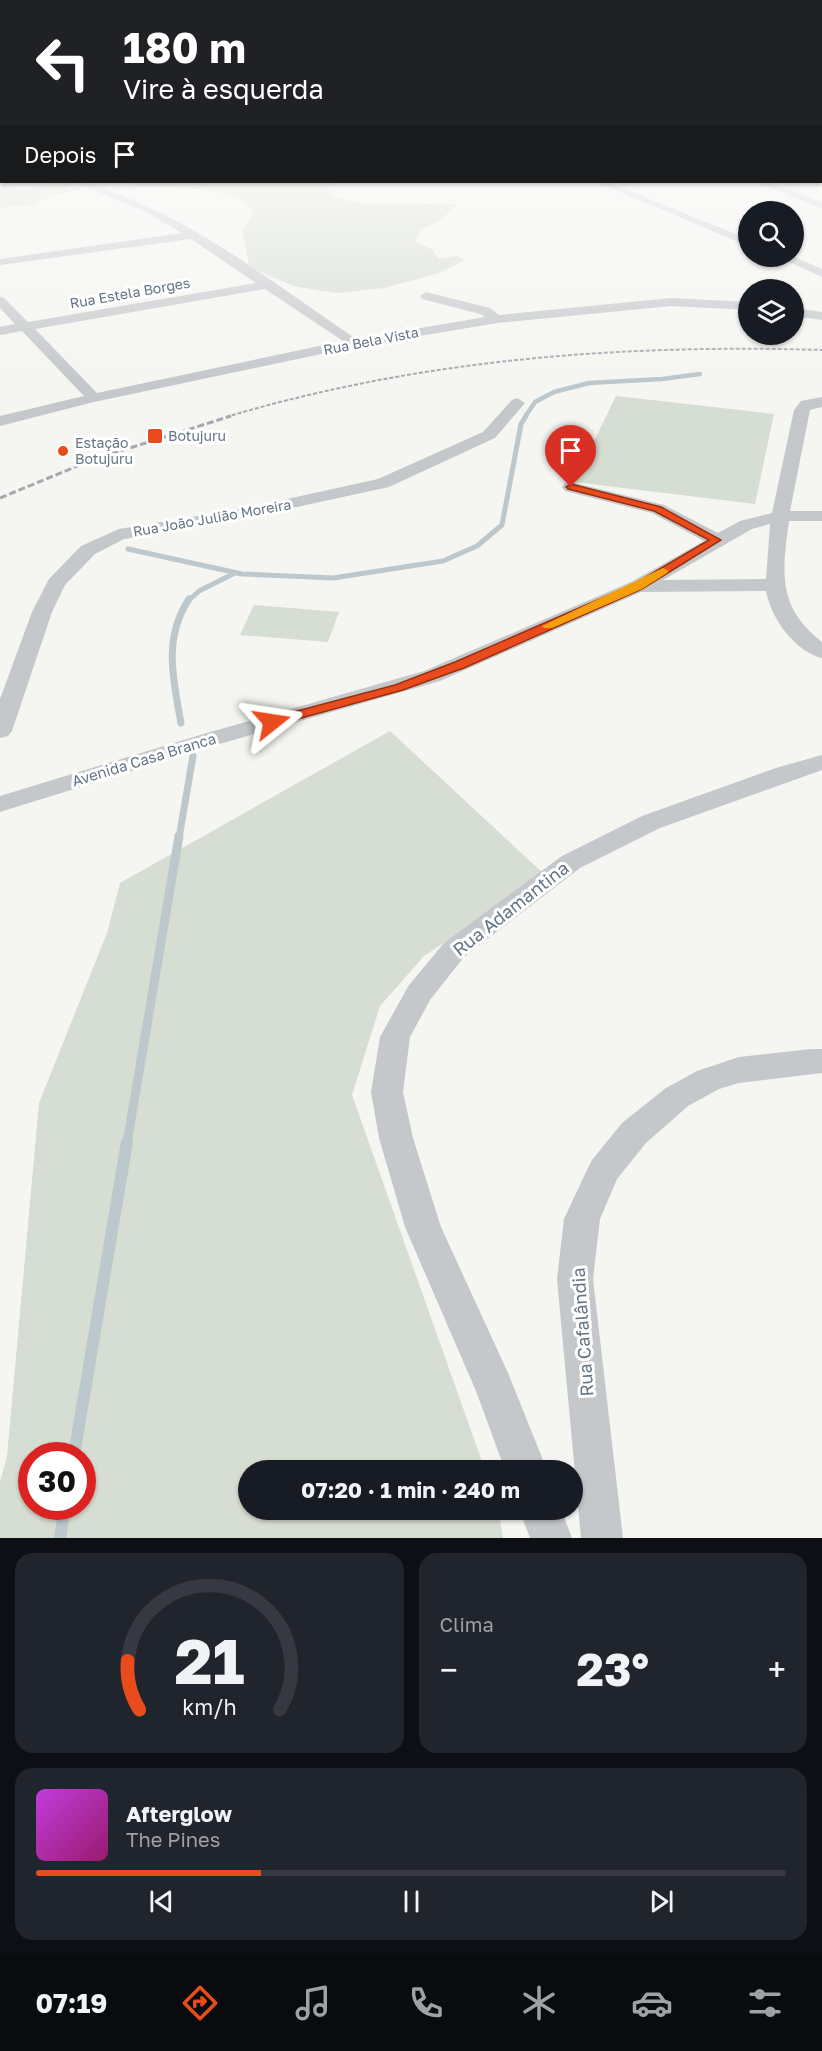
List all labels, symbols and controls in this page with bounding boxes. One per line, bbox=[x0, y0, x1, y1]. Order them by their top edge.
text: 180 m bbox=[123, 22, 246, 72]
icon: left bbox=[24, 24, 102, 102]
text: Vire à esquerda bbox=[123, 73, 324, 105]
icon: arrive bbox=[108, 138, 141, 171]
text: Depois bbox=[24, 141, 96, 168]
map controls bbox=[738, 201, 804, 345]
button: search bbox=[738, 201, 804, 267]
street label: Rua Estela Borges bbox=[68, 274, 191, 311]
button: layers bbox=[738, 279, 804, 345]
street label: Rua Bela Vista bbox=[322, 323, 420, 358]
pin bbox=[545, 425, 596, 487]
marker: Botujuru bbox=[146, 427, 164, 445]
place label: Botujuru bbox=[168, 427, 226, 444]
place label: Estação Botujuru bbox=[75, 434, 133, 467]
icon: arrive bbox=[554, 434, 587, 467]
marker: Estação Botujuru bbox=[56, 444, 70, 458]
street label: Rua João Julião Moreira bbox=[132, 495, 292, 540]
position arrow bbox=[240, 690, 304, 754]
street label: Avenida Casa Branca bbox=[70, 729, 218, 790]
street label: Rua Adamantina bbox=[448, 856, 573, 960]
street label: Rua Cafalândia bbox=[567, 1267, 597, 1397]
speed limit sign: 30 bbox=[18, 1442, 96, 1520]
text: 07:20 · 1 min · 240 m bbox=[301, 1476, 520, 1503]
text: Clima bbox=[440, 1612, 494, 1636]
text: 21 bbox=[174, 1623, 244, 1698]
text: 23° bbox=[577, 1642, 649, 1696]
text: − bbox=[440, 1650, 458, 1689]
text: + bbox=[768, 1650, 786, 1689]
text: km/h bbox=[182, 1694, 237, 1720]
text: Afterglow bbox=[126, 1800, 232, 1827]
text: The Pines bbox=[126, 1827, 220, 1851]
icon: previous bbox=[145, 1885, 178, 1918]
icon: pause bbox=[395, 1885, 428, 1918]
icon: next bbox=[645, 1885, 678, 1918]
icon: directions bbox=[179, 1982, 221, 2024]
icon: music bbox=[292, 1982, 334, 2024]
icon: phone bbox=[405, 1982, 447, 2024]
icon: climate bbox=[518, 1982, 560, 2024]
icon: car bbox=[631, 1982, 673, 2024]
icon: filters bbox=[744, 1982, 786, 2024]
text: 07:19 bbox=[36, 1987, 108, 2019]

